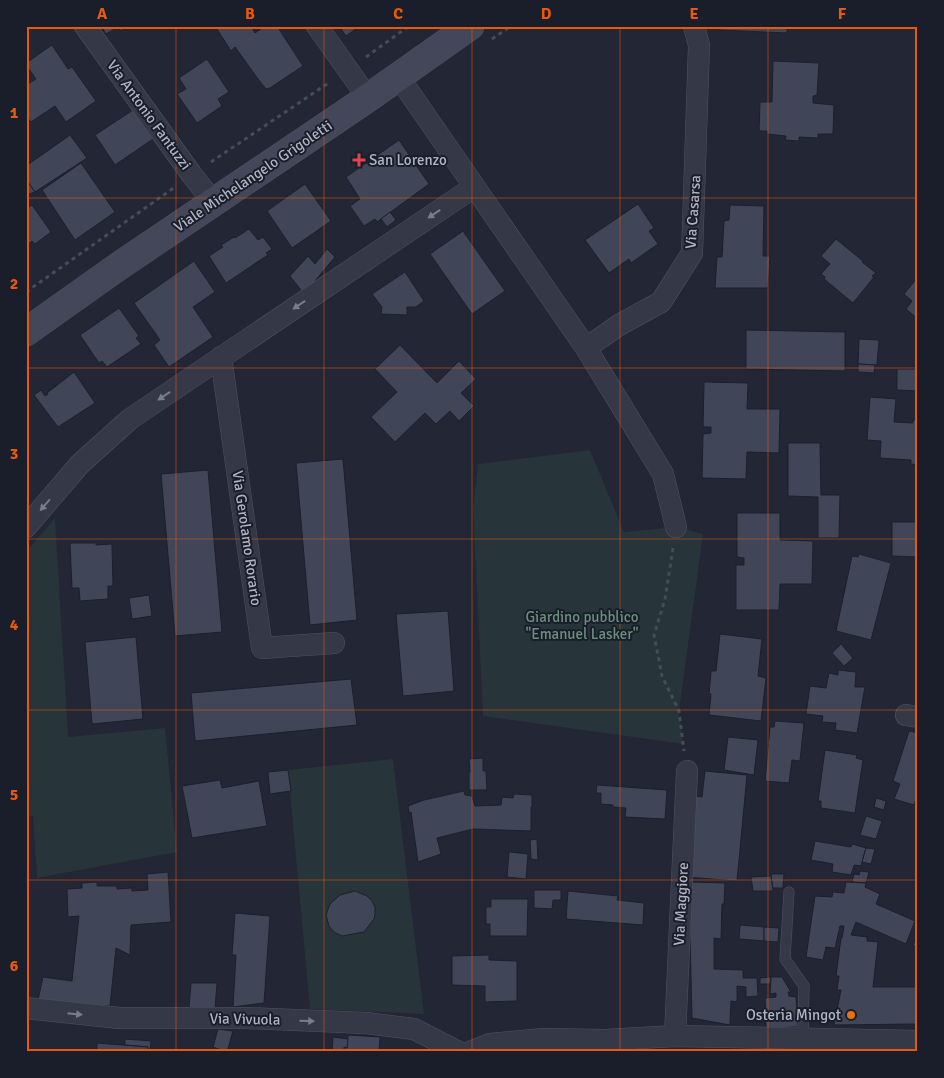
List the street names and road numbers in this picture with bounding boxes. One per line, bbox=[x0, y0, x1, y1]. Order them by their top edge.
street label: Via Antonio Fantuzzi bbox=[103, 57, 195, 173]
street label: Viale Michelangelo Grigoletti bbox=[170, 116, 336, 236]
street label: Via Casarsa bbox=[681, 174, 705, 250]
street label: Via Gerolamo Rorario bbox=[229, 469, 265, 607]
street label: Via Maggiore bbox=[670, 862, 692, 946]
street label: Via Vivuola bbox=[209, 1009, 281, 1029]

